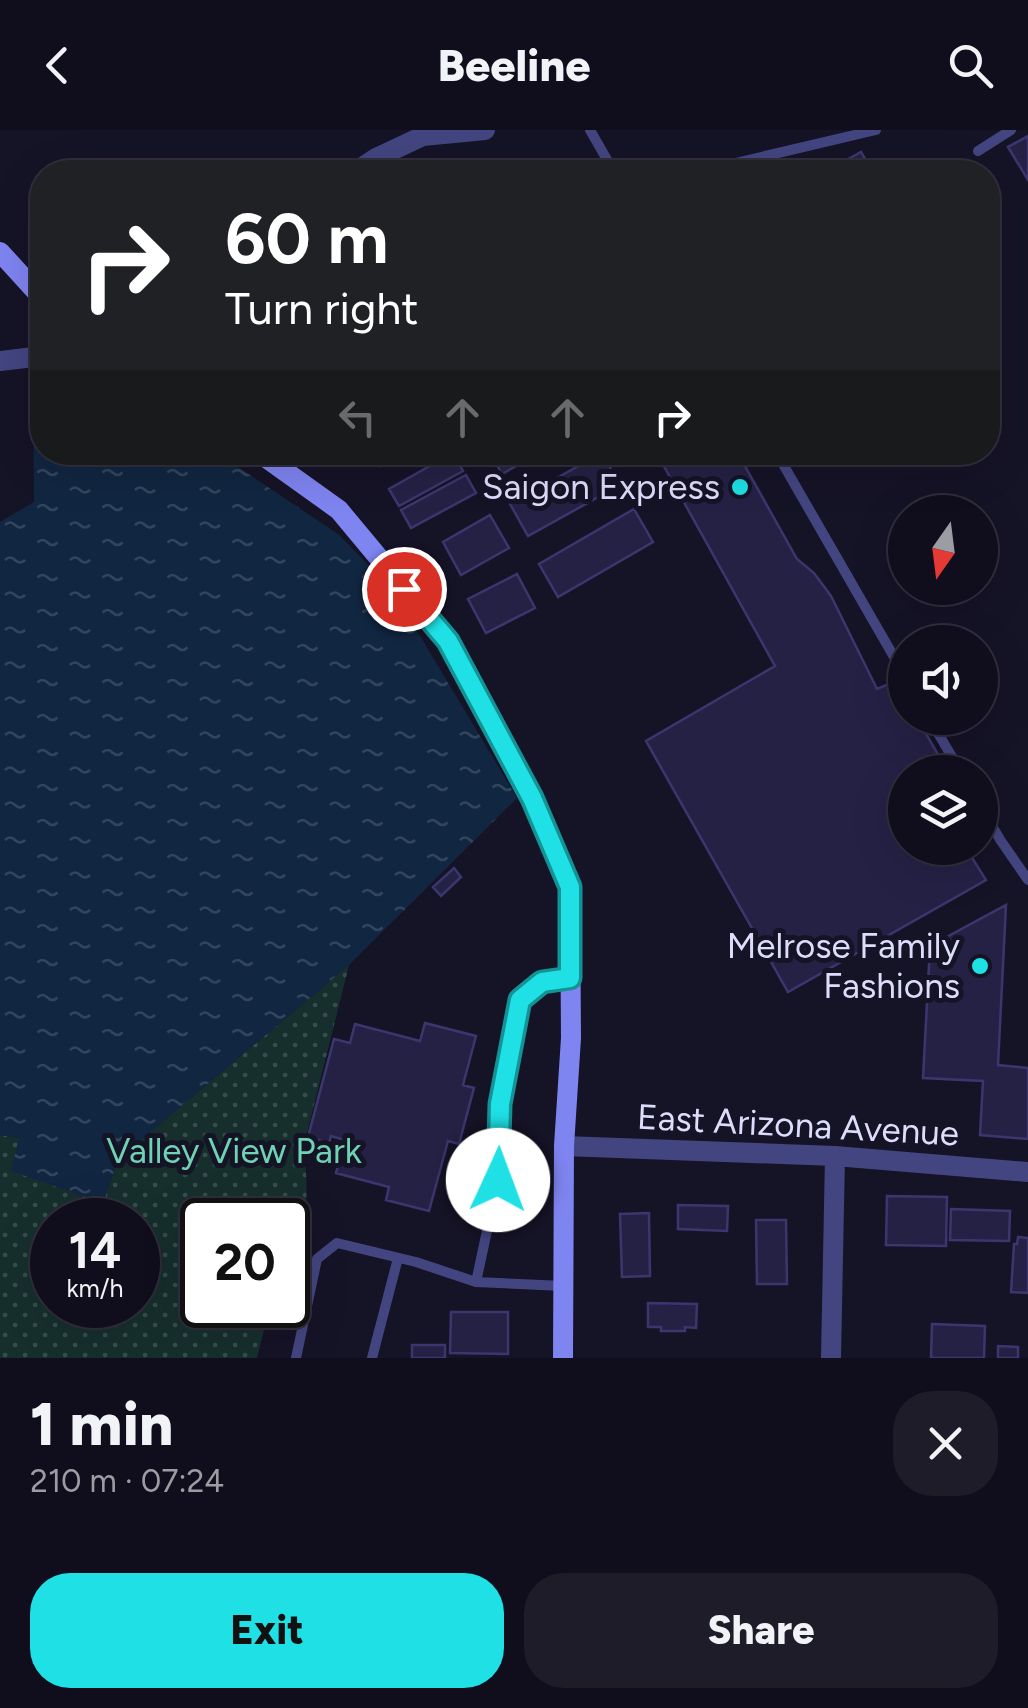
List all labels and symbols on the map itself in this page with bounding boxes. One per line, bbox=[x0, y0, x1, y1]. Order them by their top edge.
place label: Saigon Express bbox=[482, 466, 720, 508]
marker: Saigon Express bbox=[729, 476, 751, 498]
north arrow bbox=[888, 495, 998, 605]
pin bbox=[362, 547, 447, 632]
place label: Melrose Family Fashions bbox=[727, 925, 961, 1007]
marker: Melrose Family Fashions bbox=[969, 955, 991, 977]
street label: East Arizona Avenue bbox=[636, 1096, 960, 1154]
position arrow bbox=[446, 1128, 550, 1232]
park label: Valley View Park bbox=[106, 1130, 362, 1172]
speed limit sign: 20 bbox=[180, 1198, 310, 1328]

